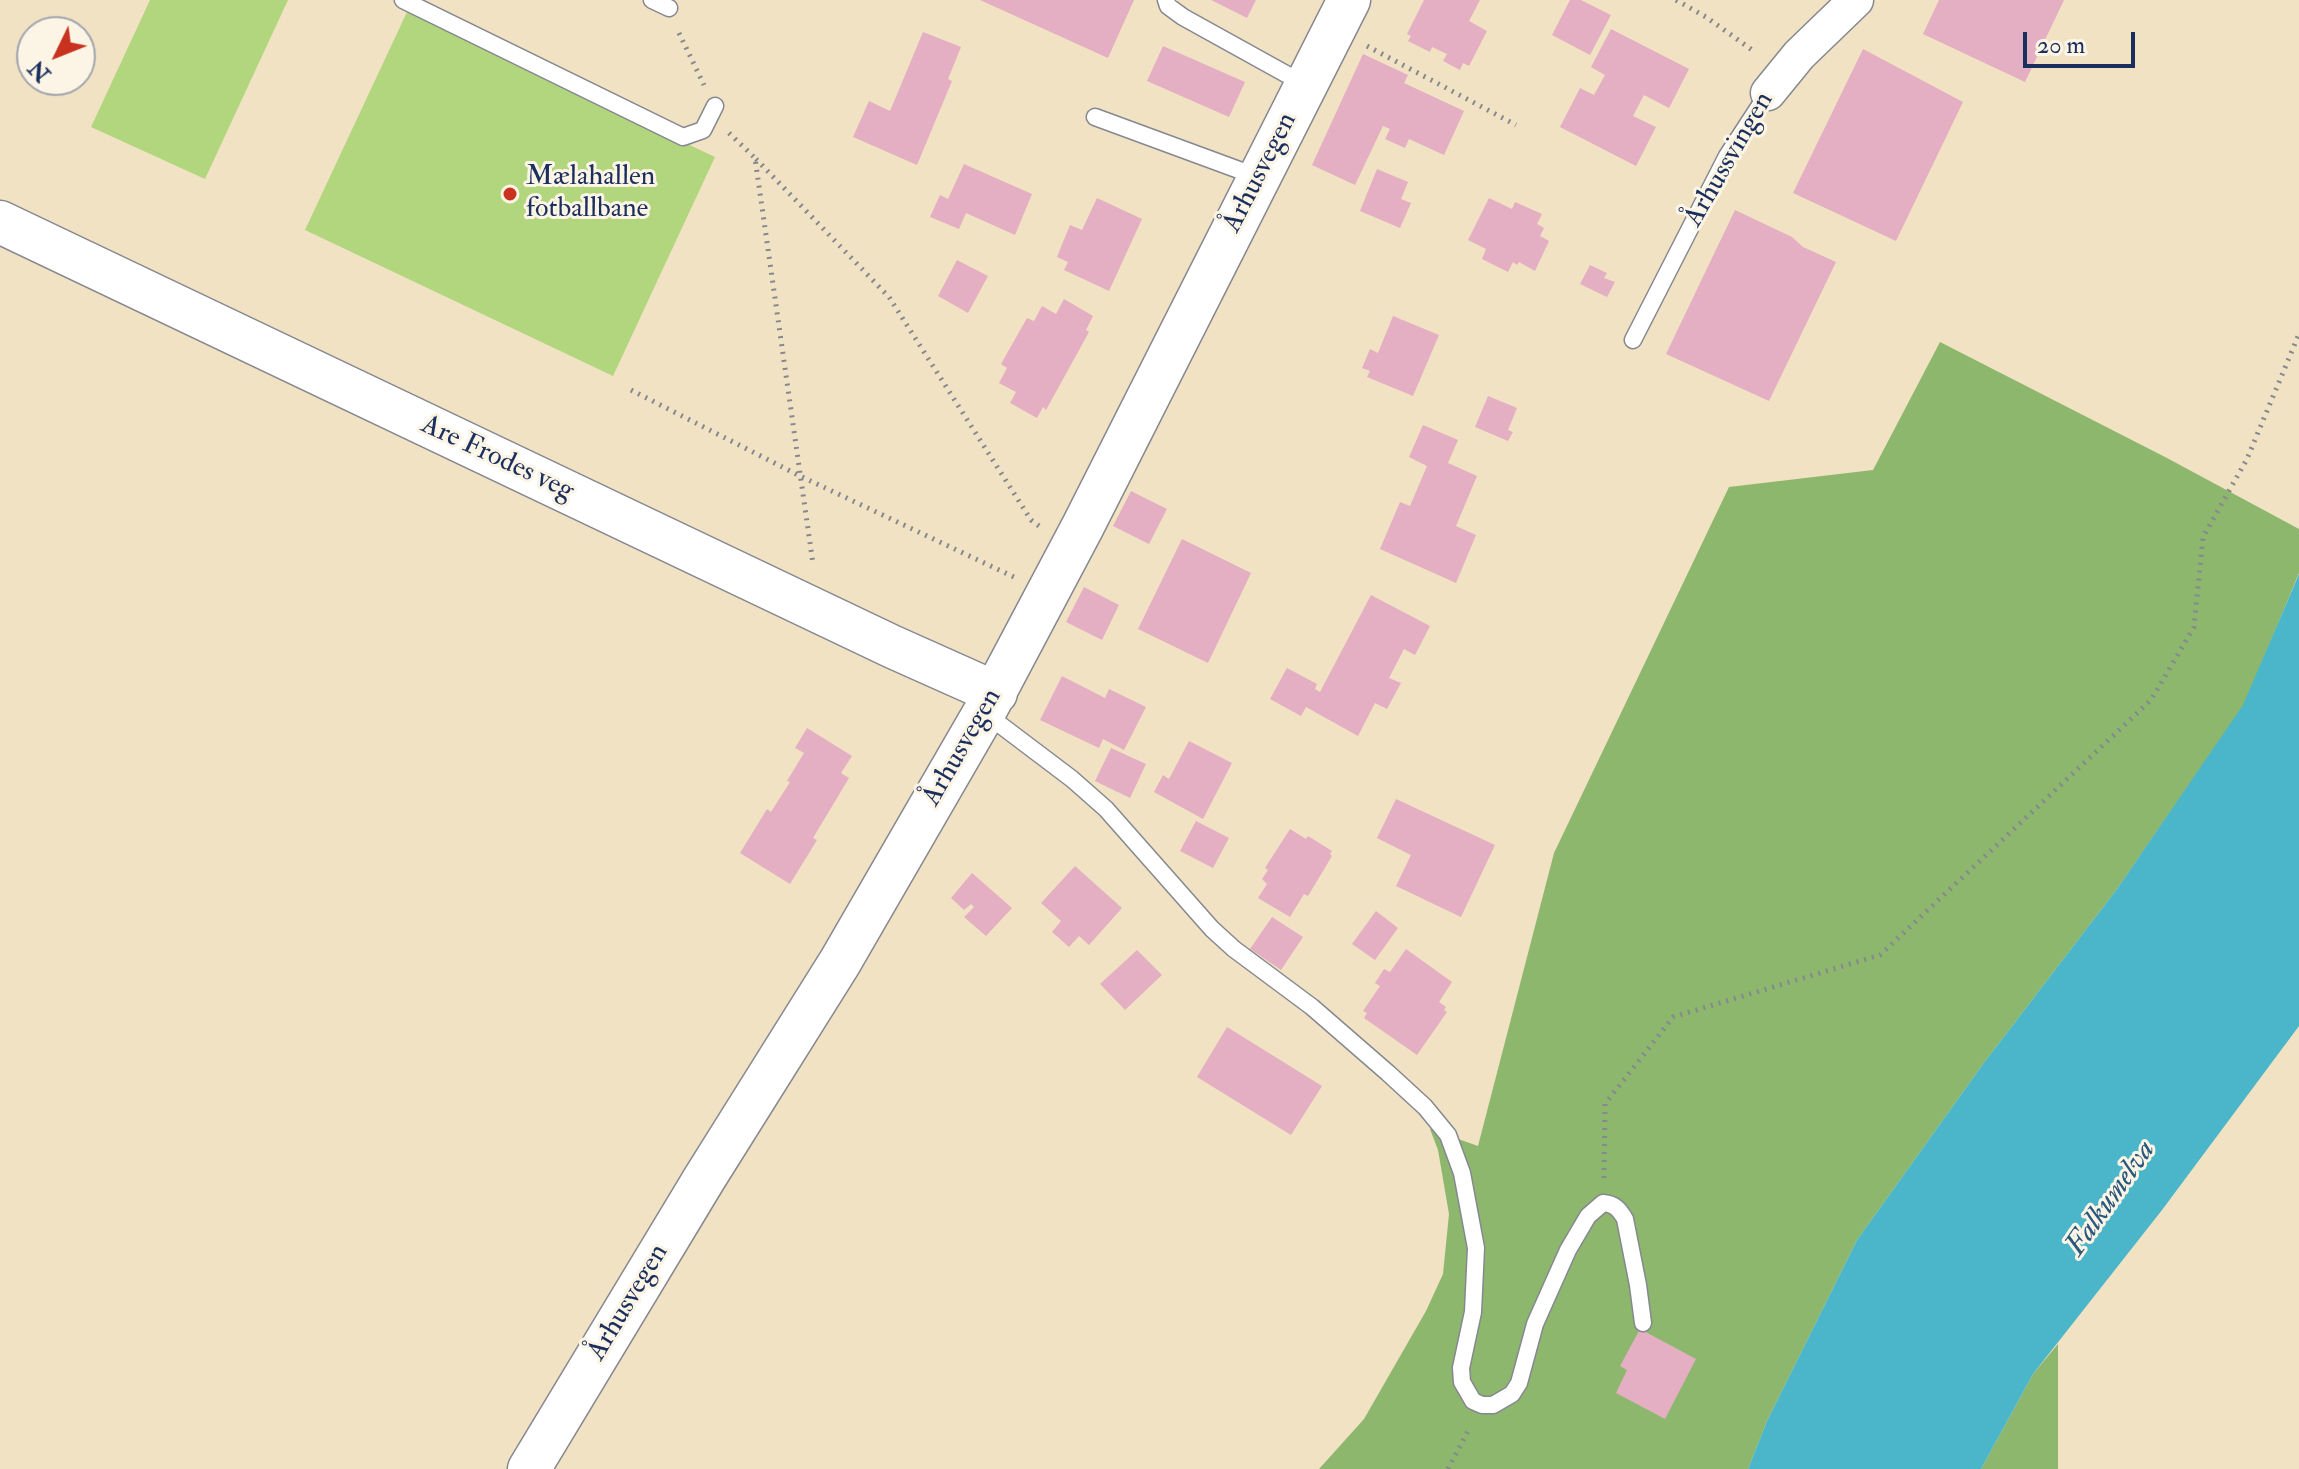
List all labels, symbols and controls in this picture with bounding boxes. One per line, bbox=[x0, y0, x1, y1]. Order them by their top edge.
north arrow bbox=[16, 16, 96, 96]
scale bar bbox=[2027, 16, 2139, 66]
text: 20 m bbox=[2037, 30, 2085, 61]
text: N bbox=[23, 54, 57, 88]
street label: Århussvingen bbox=[1678, 87, 1782, 233]
street label: Århusvegen bbox=[1216, 107, 1306, 239]
place label: Mælahallen fotballbane bbox=[526, 161, 655, 227]
marker: Mælahallen fotballbane bbox=[501, 185, 519, 203]
street label: Are Frodes veg bbox=[415, 409, 579, 509]
street label: Århusvegen bbox=[916, 683, 1010, 813]
water label: Falkumelva bbox=[2059, 1134, 2165, 1264]
street label: Århusvegen bbox=[581, 1239, 677, 1367]

